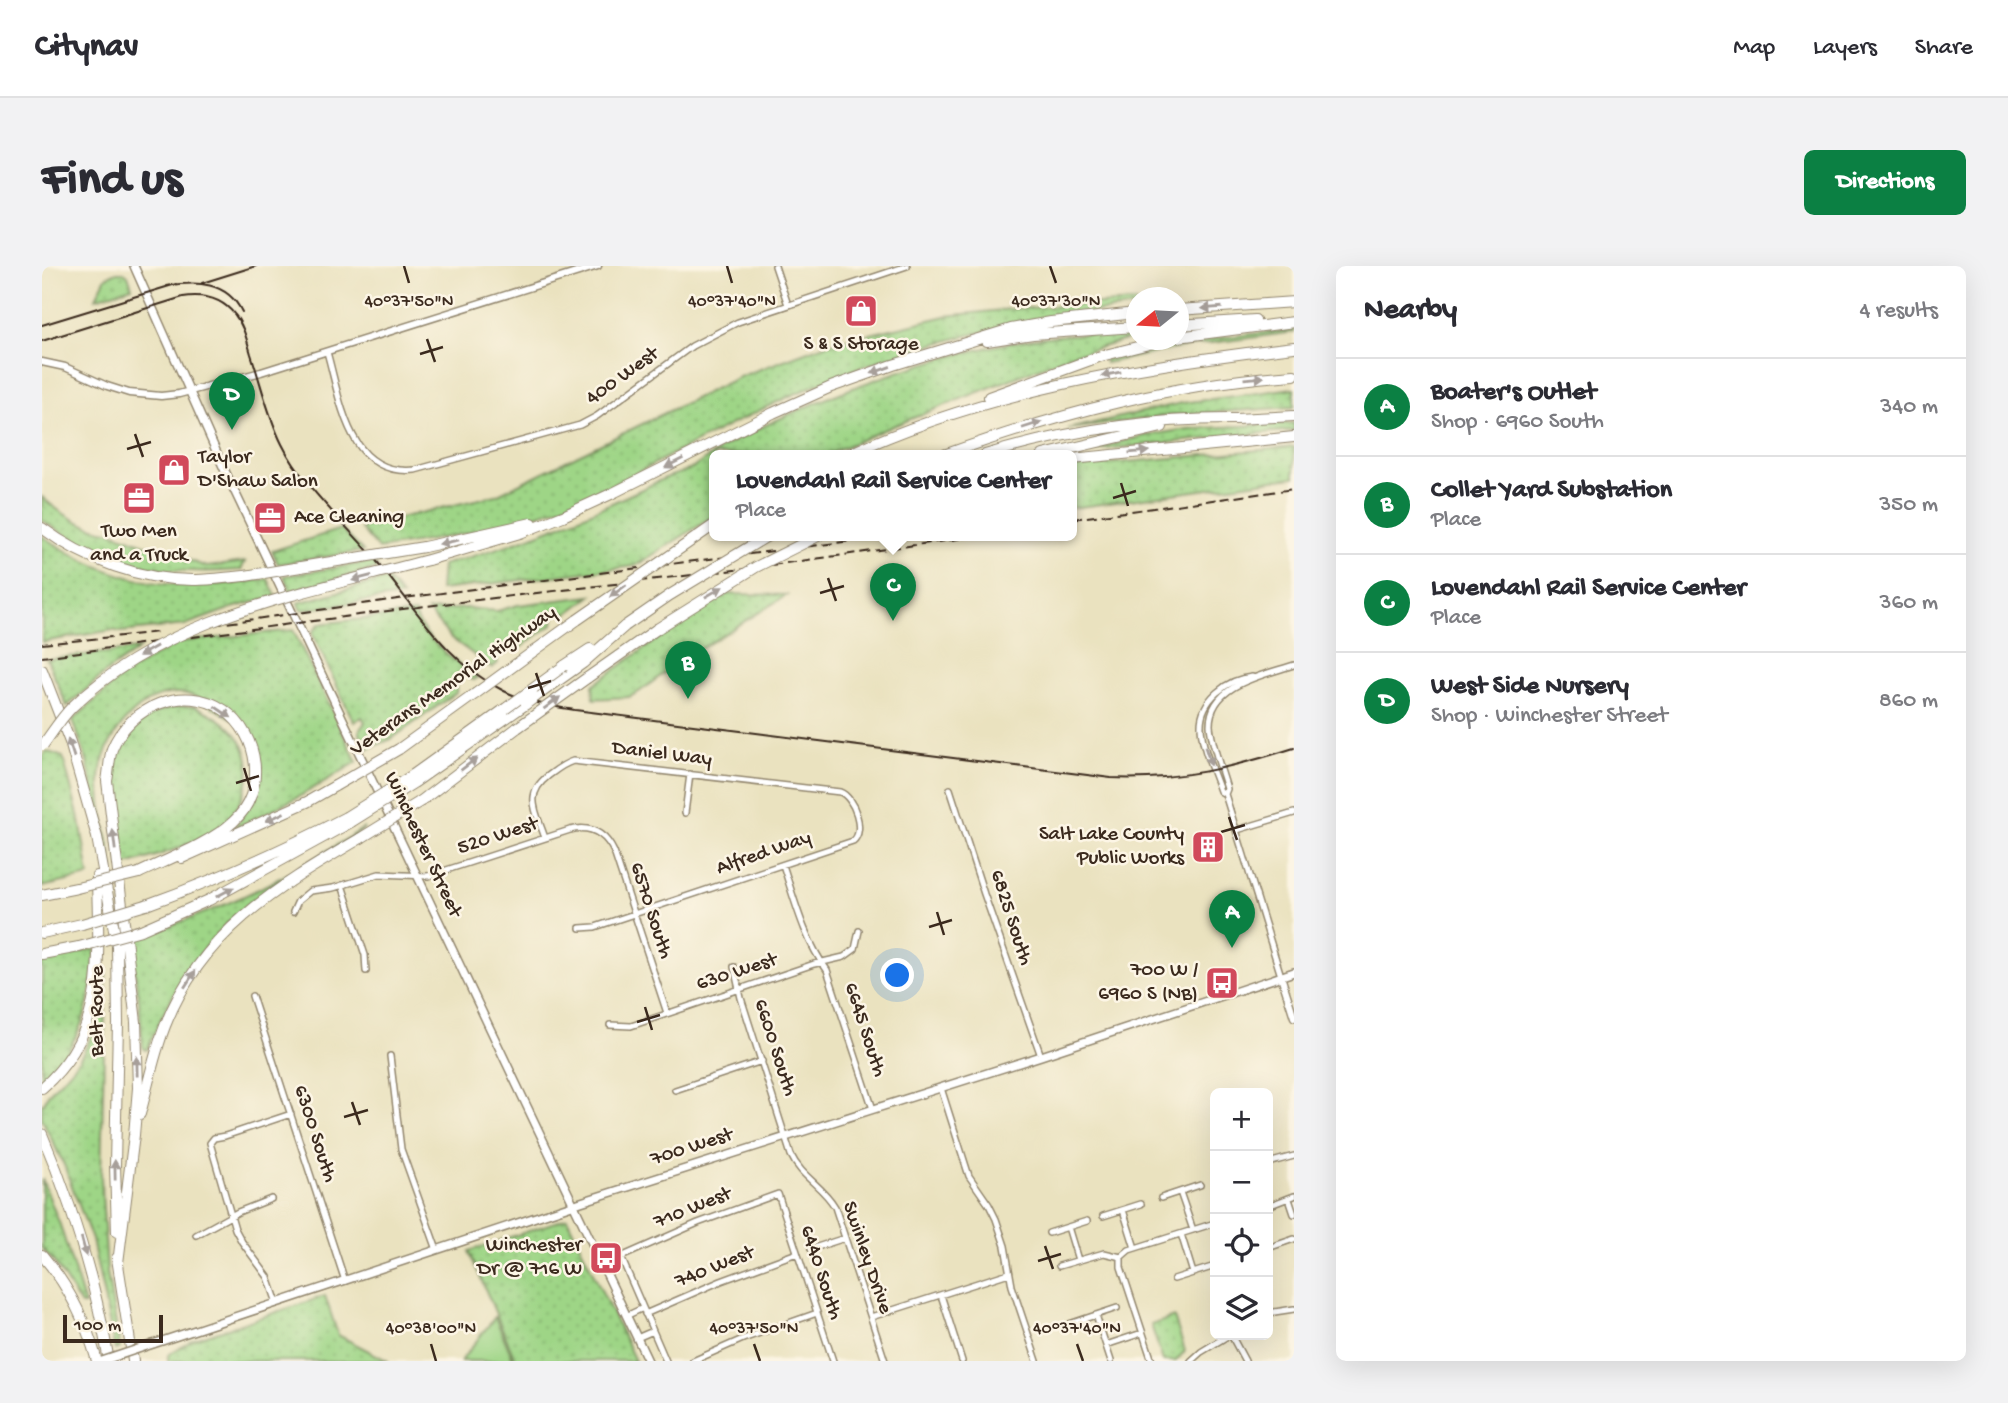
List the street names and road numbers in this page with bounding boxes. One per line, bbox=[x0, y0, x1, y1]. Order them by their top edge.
street label: 400 West bbox=[582, 341, 666, 412]
street label: Veterans Memorial Highway bbox=[345, 601, 562, 763]
street label: Daniel Way bbox=[609, 736, 713, 774]
street label: Winchester Street bbox=[377, 768, 468, 924]
street label: 520 West bbox=[455, 812, 544, 862]
street label: Alfred Way bbox=[713, 826, 815, 882]
street label: 6570 South bbox=[623, 860, 677, 962]
street label: 6825 South bbox=[983, 867, 1037, 969]
street label: 630 West bbox=[693, 947, 783, 998]
street label: Belt Route bbox=[86, 964, 111, 1057]
street label: 6645 South bbox=[837, 980, 891, 1080]
street label: 6600 South bbox=[747, 996, 801, 1100]
street label: 6300 South bbox=[287, 1082, 341, 1186]
street label: 700 West bbox=[647, 1122, 738, 1173]
street label: 710 West bbox=[650, 1181, 738, 1236]
street label: Swinley Drive bbox=[835, 1199, 897, 1319]
street label: 6440 South bbox=[793, 1223, 847, 1323]
street label: 740 West bbox=[671, 1240, 760, 1295]

